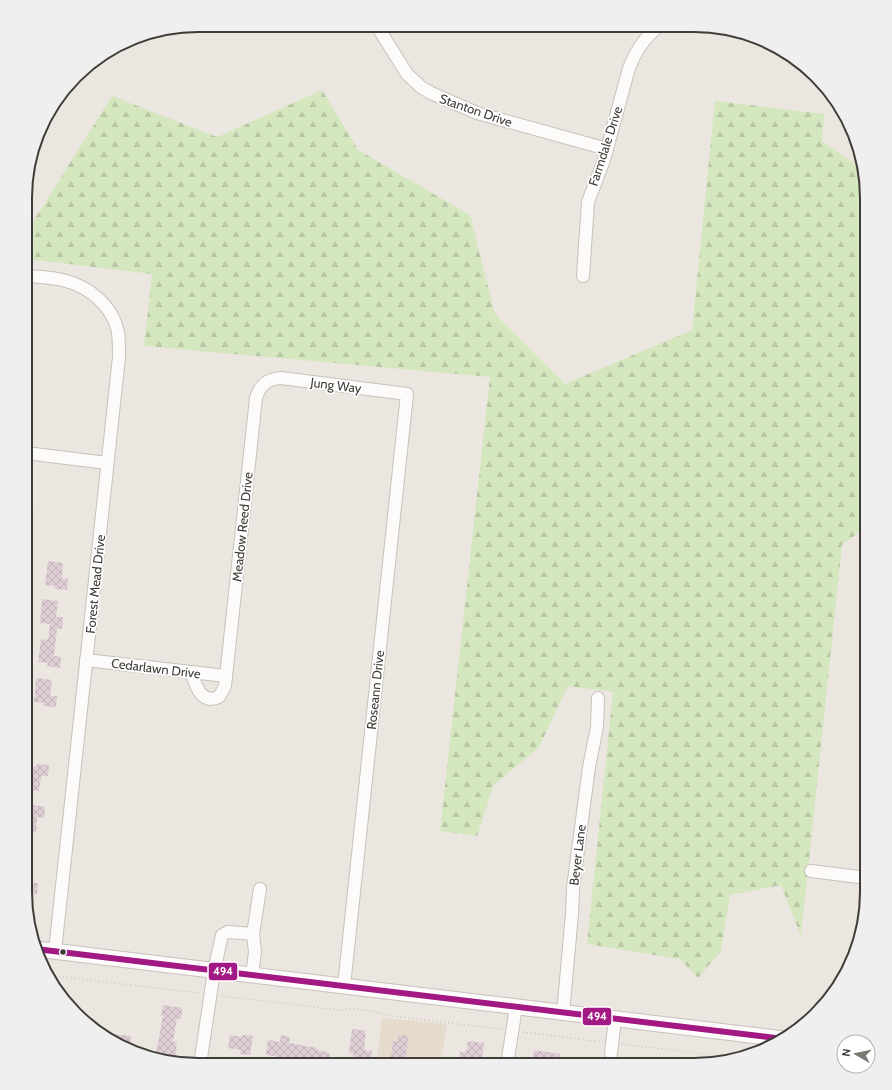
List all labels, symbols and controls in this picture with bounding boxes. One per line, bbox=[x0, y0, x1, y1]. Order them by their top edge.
street label: Stanton Drive bbox=[437, 90, 515, 130]
street label: Farmdale Drive bbox=[585, 104, 626, 188]
street label: Jung Way bbox=[309, 374, 363, 396]
street label: Meadow Reed Drive bbox=[228, 471, 256, 583]
street label: Forest Mead Drive bbox=[82, 533, 108, 634]
street label: Roseann Drive bbox=[363, 649, 387, 730]
street label: Cedarlawn Drive bbox=[110, 655, 202, 681]
street label: Beyer Lane bbox=[565, 823, 589, 886]
unlabelled marker bbox=[58, 947, 68, 957]
line badge: 494 bbox=[208, 962, 238, 981]
text: 494 bbox=[213, 964, 233, 978]
line badge: 494 bbox=[582, 1007, 612, 1026]
text: 494 bbox=[587, 1009, 607, 1023]
north arrow bbox=[836, 1034, 876, 1074]
text: N bbox=[839, 1047, 854, 1057]

